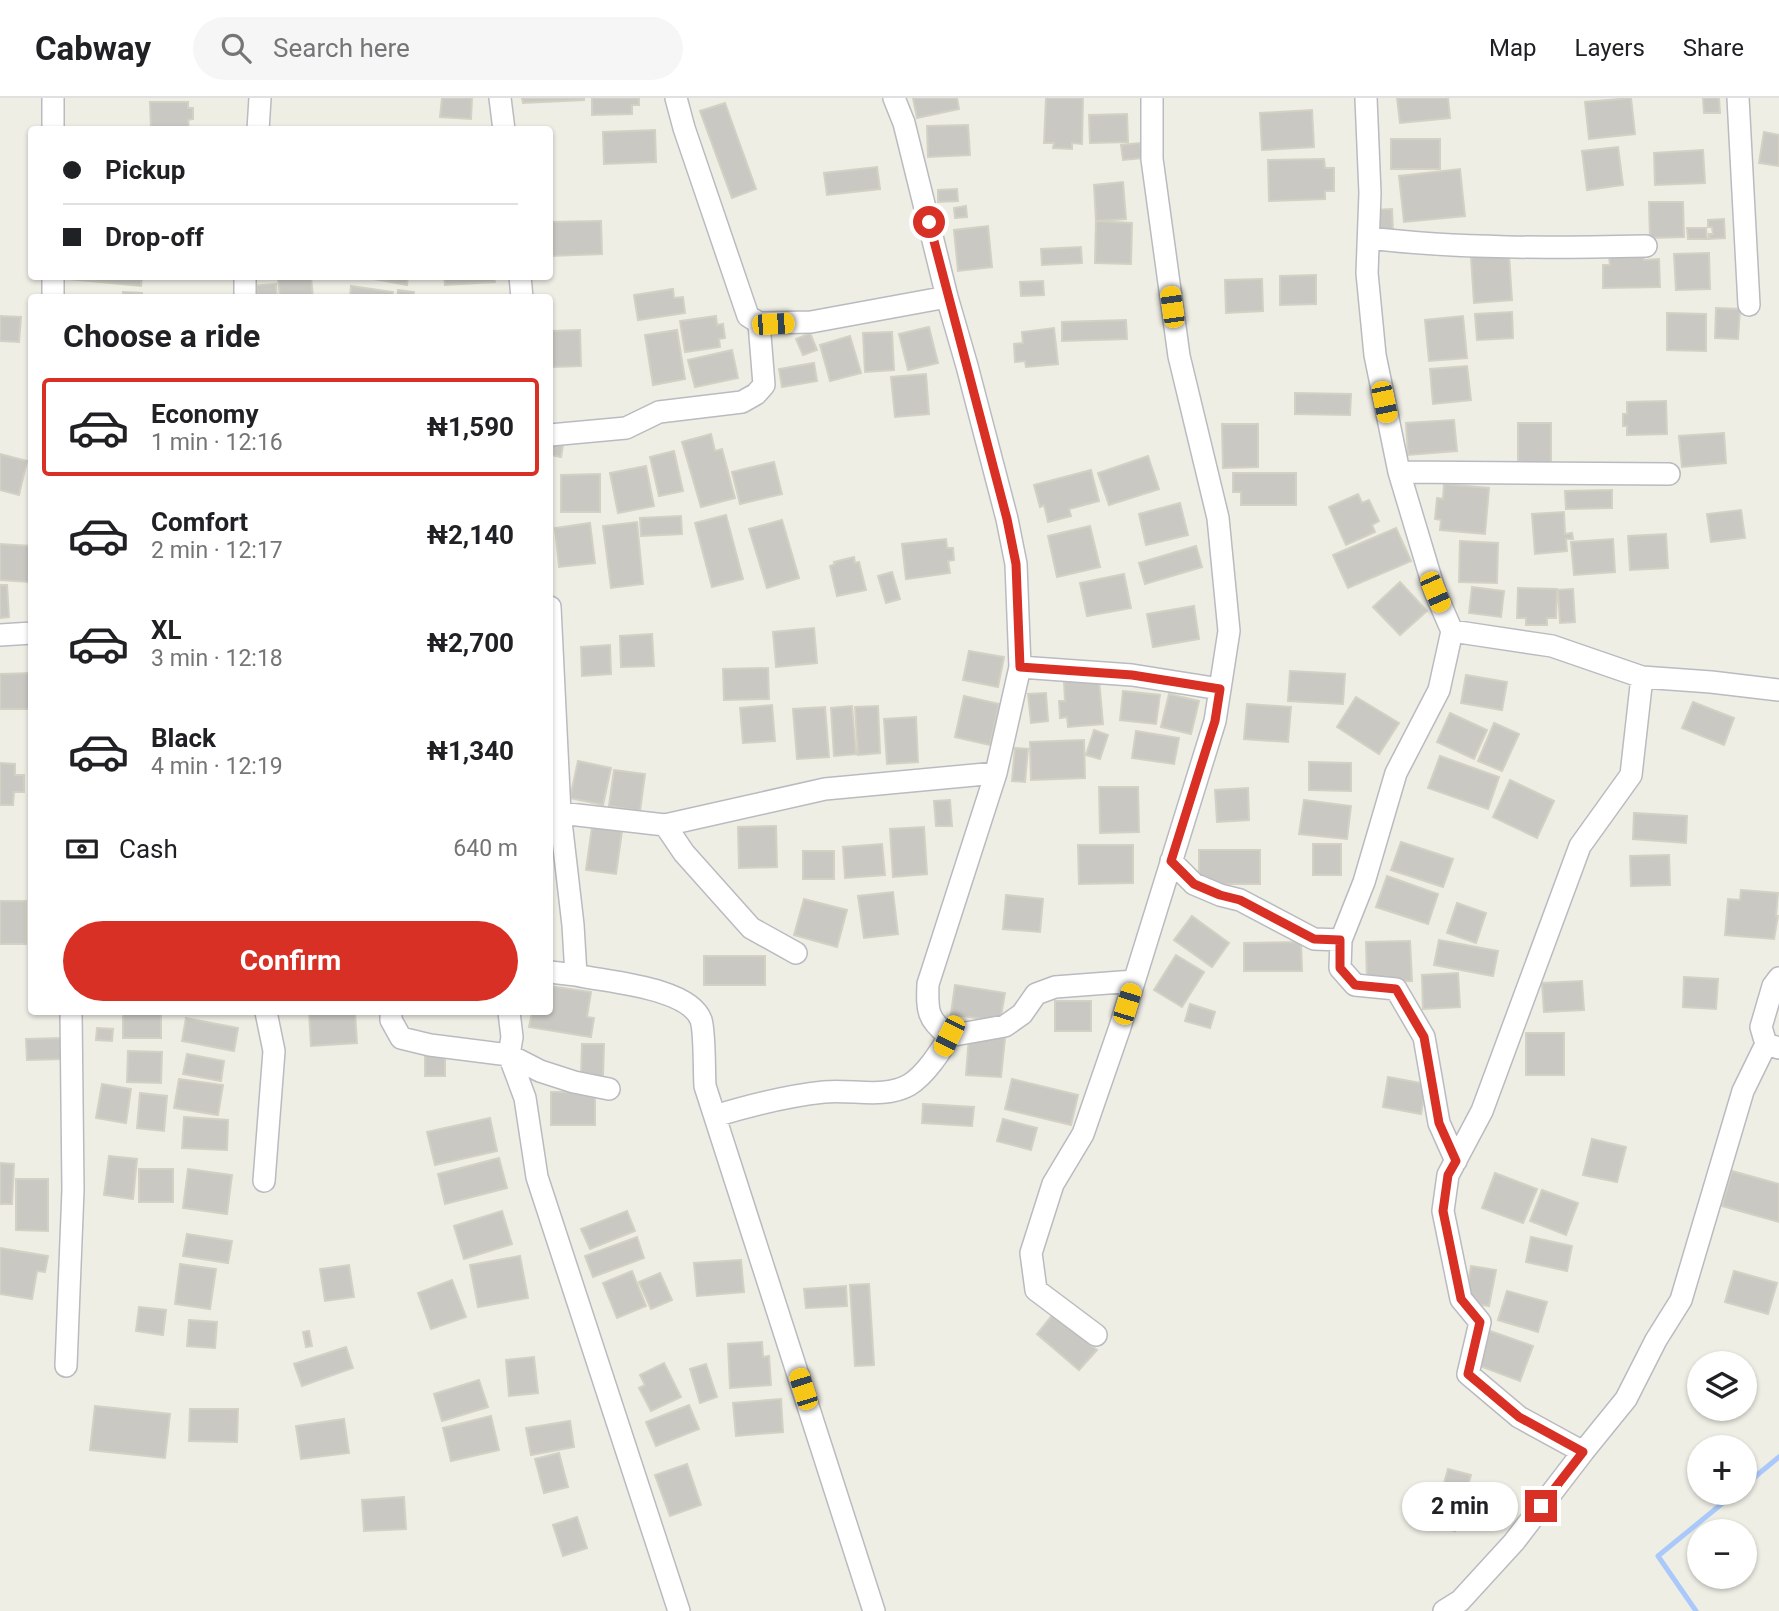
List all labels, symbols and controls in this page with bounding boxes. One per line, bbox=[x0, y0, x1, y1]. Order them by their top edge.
search box bbox=[193, 17, 683, 80]
text: Cabway bbox=[35, 29, 151, 68]
icon: search bbox=[217, 29, 255, 67]
text: Search here bbox=[273, 33, 410, 63]
text: Map bbox=[1489, 34, 1537, 62]
text: Layers bbox=[1575, 34, 1645, 62]
text: Share bbox=[1683, 34, 1744, 62]
text: Pickup bbox=[105, 155, 185, 185]
route start bbox=[913, 206, 945, 238]
text: Drop-off bbox=[105, 222, 204, 252]
car bbox=[1159, 285, 1186, 329]
car bbox=[752, 312, 795, 336]
text: Choose a ride bbox=[63, 317, 260, 355]
car bbox=[1370, 379, 1399, 425]
icon: car bbox=[67, 396, 130, 459]
text: Economy bbox=[151, 399, 258, 429]
text: ₦1,590 bbox=[427, 412, 514, 442]
text: 1 min · 12:16 bbox=[151, 429, 283, 456]
icon: car bbox=[67, 504, 130, 567]
text: Comfort bbox=[151, 507, 248, 537]
text: ₦2,140 bbox=[427, 520, 514, 550]
text: 2 min · 12:17 bbox=[151, 537, 283, 564]
car bbox=[1417, 569, 1454, 615]
icon: car bbox=[67, 612, 130, 675]
text: XL bbox=[151, 615, 182, 645]
text: ₦2,700 bbox=[427, 628, 514, 658]
text: 3 min · 12:18 bbox=[151, 645, 283, 672]
icon: car bbox=[67, 720, 130, 783]
text: Black bbox=[151, 723, 216, 753]
text: ₦1,340 bbox=[427, 736, 514, 766]
text: 4 min · 12:19 bbox=[151, 753, 283, 780]
icon: cash bbox=[63, 830, 101, 868]
text: Cash bbox=[119, 834, 178, 864]
text: 640 m bbox=[453, 835, 518, 862]
button: Confirm bbox=[63, 921, 518, 1001]
car bbox=[1111, 981, 1144, 1027]
car bbox=[931, 1013, 968, 1059]
map controls bbox=[1687, 1351, 1757, 1589]
button: layers bbox=[1687, 1351, 1757, 1421]
car bbox=[787, 1366, 820, 1412]
button: + bbox=[1687, 1435, 1757, 1505]
callout: 2 min bbox=[1401, 1482, 1516, 1530]
route end bbox=[1525, 1490, 1557, 1522]
text: 2 min bbox=[1431, 1493, 1489, 1520]
button: − bbox=[1687, 1519, 1757, 1589]

